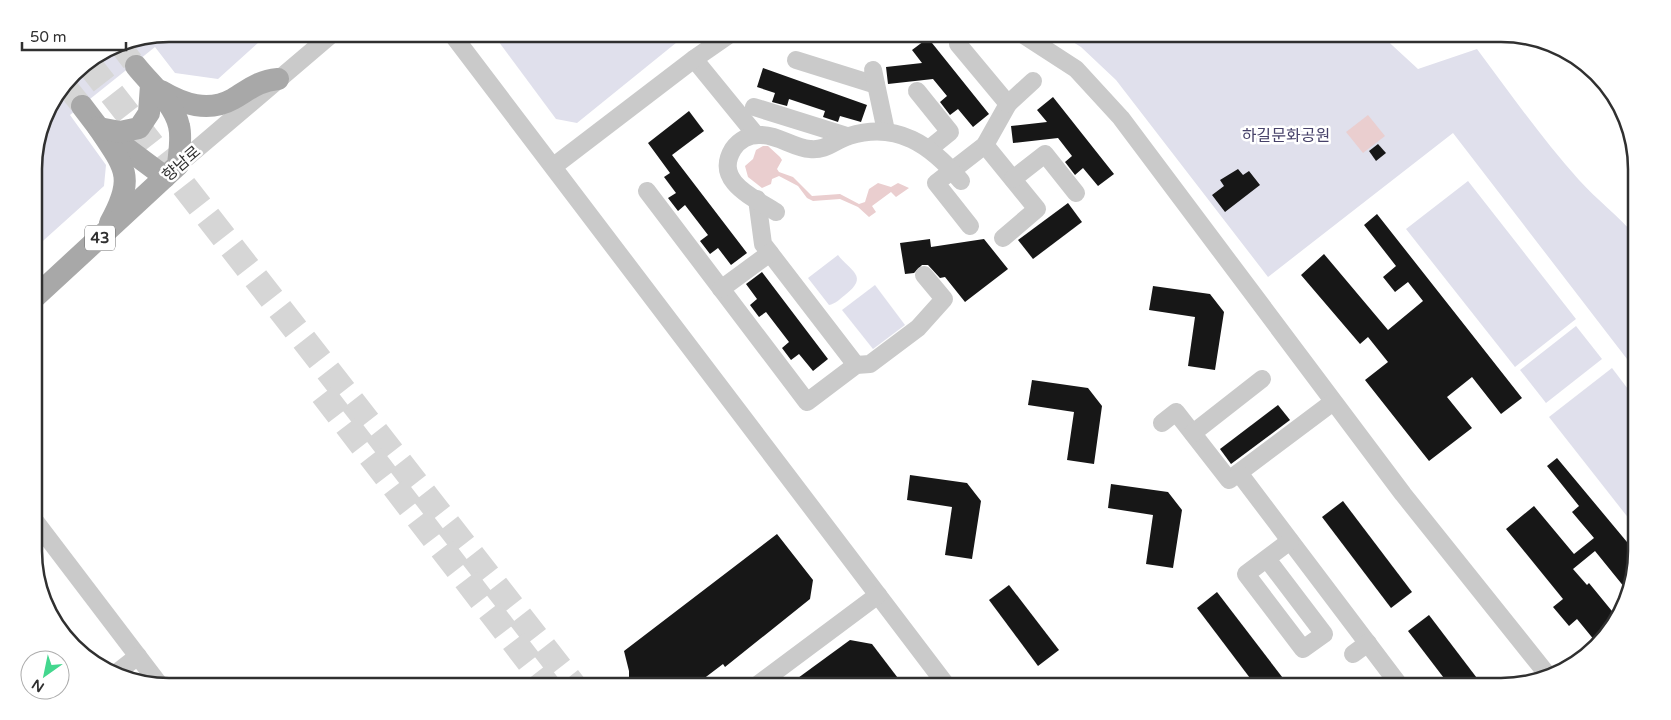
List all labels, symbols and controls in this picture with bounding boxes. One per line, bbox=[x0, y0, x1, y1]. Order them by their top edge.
scale bar bbox=[22, 20, 126, 52]
text: 50 m bbox=[30, 28, 67, 46]
park label: 하길문화공원 bbox=[1242, 126, 1330, 146]
street label: 향남로 bbox=[158, 142, 205, 186]
road number: 43 bbox=[85, 226, 115, 250]
north arrow bbox=[20, 650, 70, 700]
text: N bbox=[29, 675, 48, 696]

